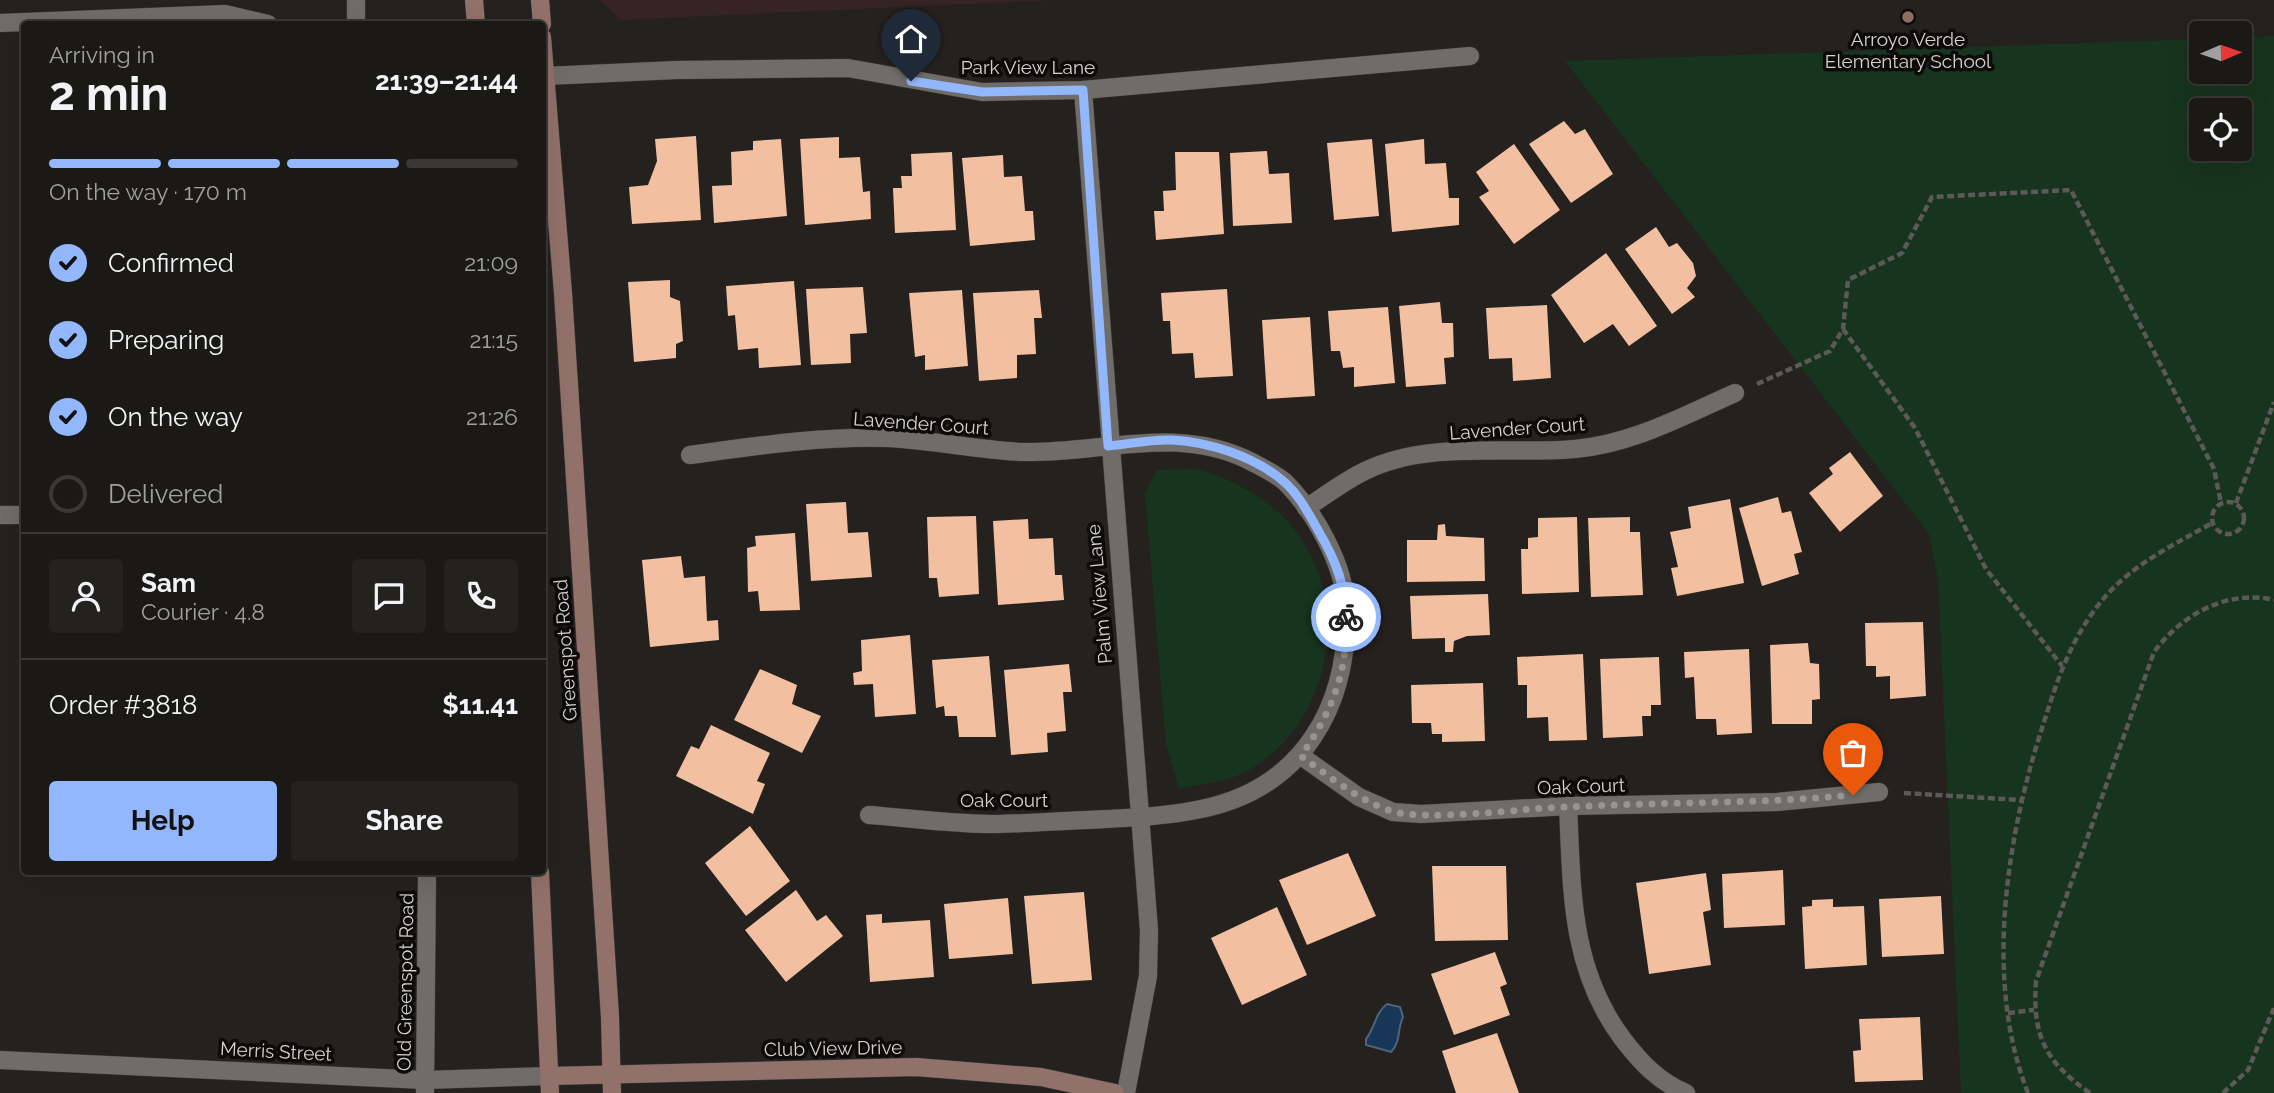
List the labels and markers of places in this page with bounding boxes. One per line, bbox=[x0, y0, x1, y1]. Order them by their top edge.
pin bbox=[881, 9, 941, 81]
marker: Arroyo Verde Elementary School bbox=[1900, 9, 1916, 25]
place label: Arroyo Verde Elementary School bbox=[1825, 28, 1992, 72]
pin bbox=[1823, 723, 1883, 795]

